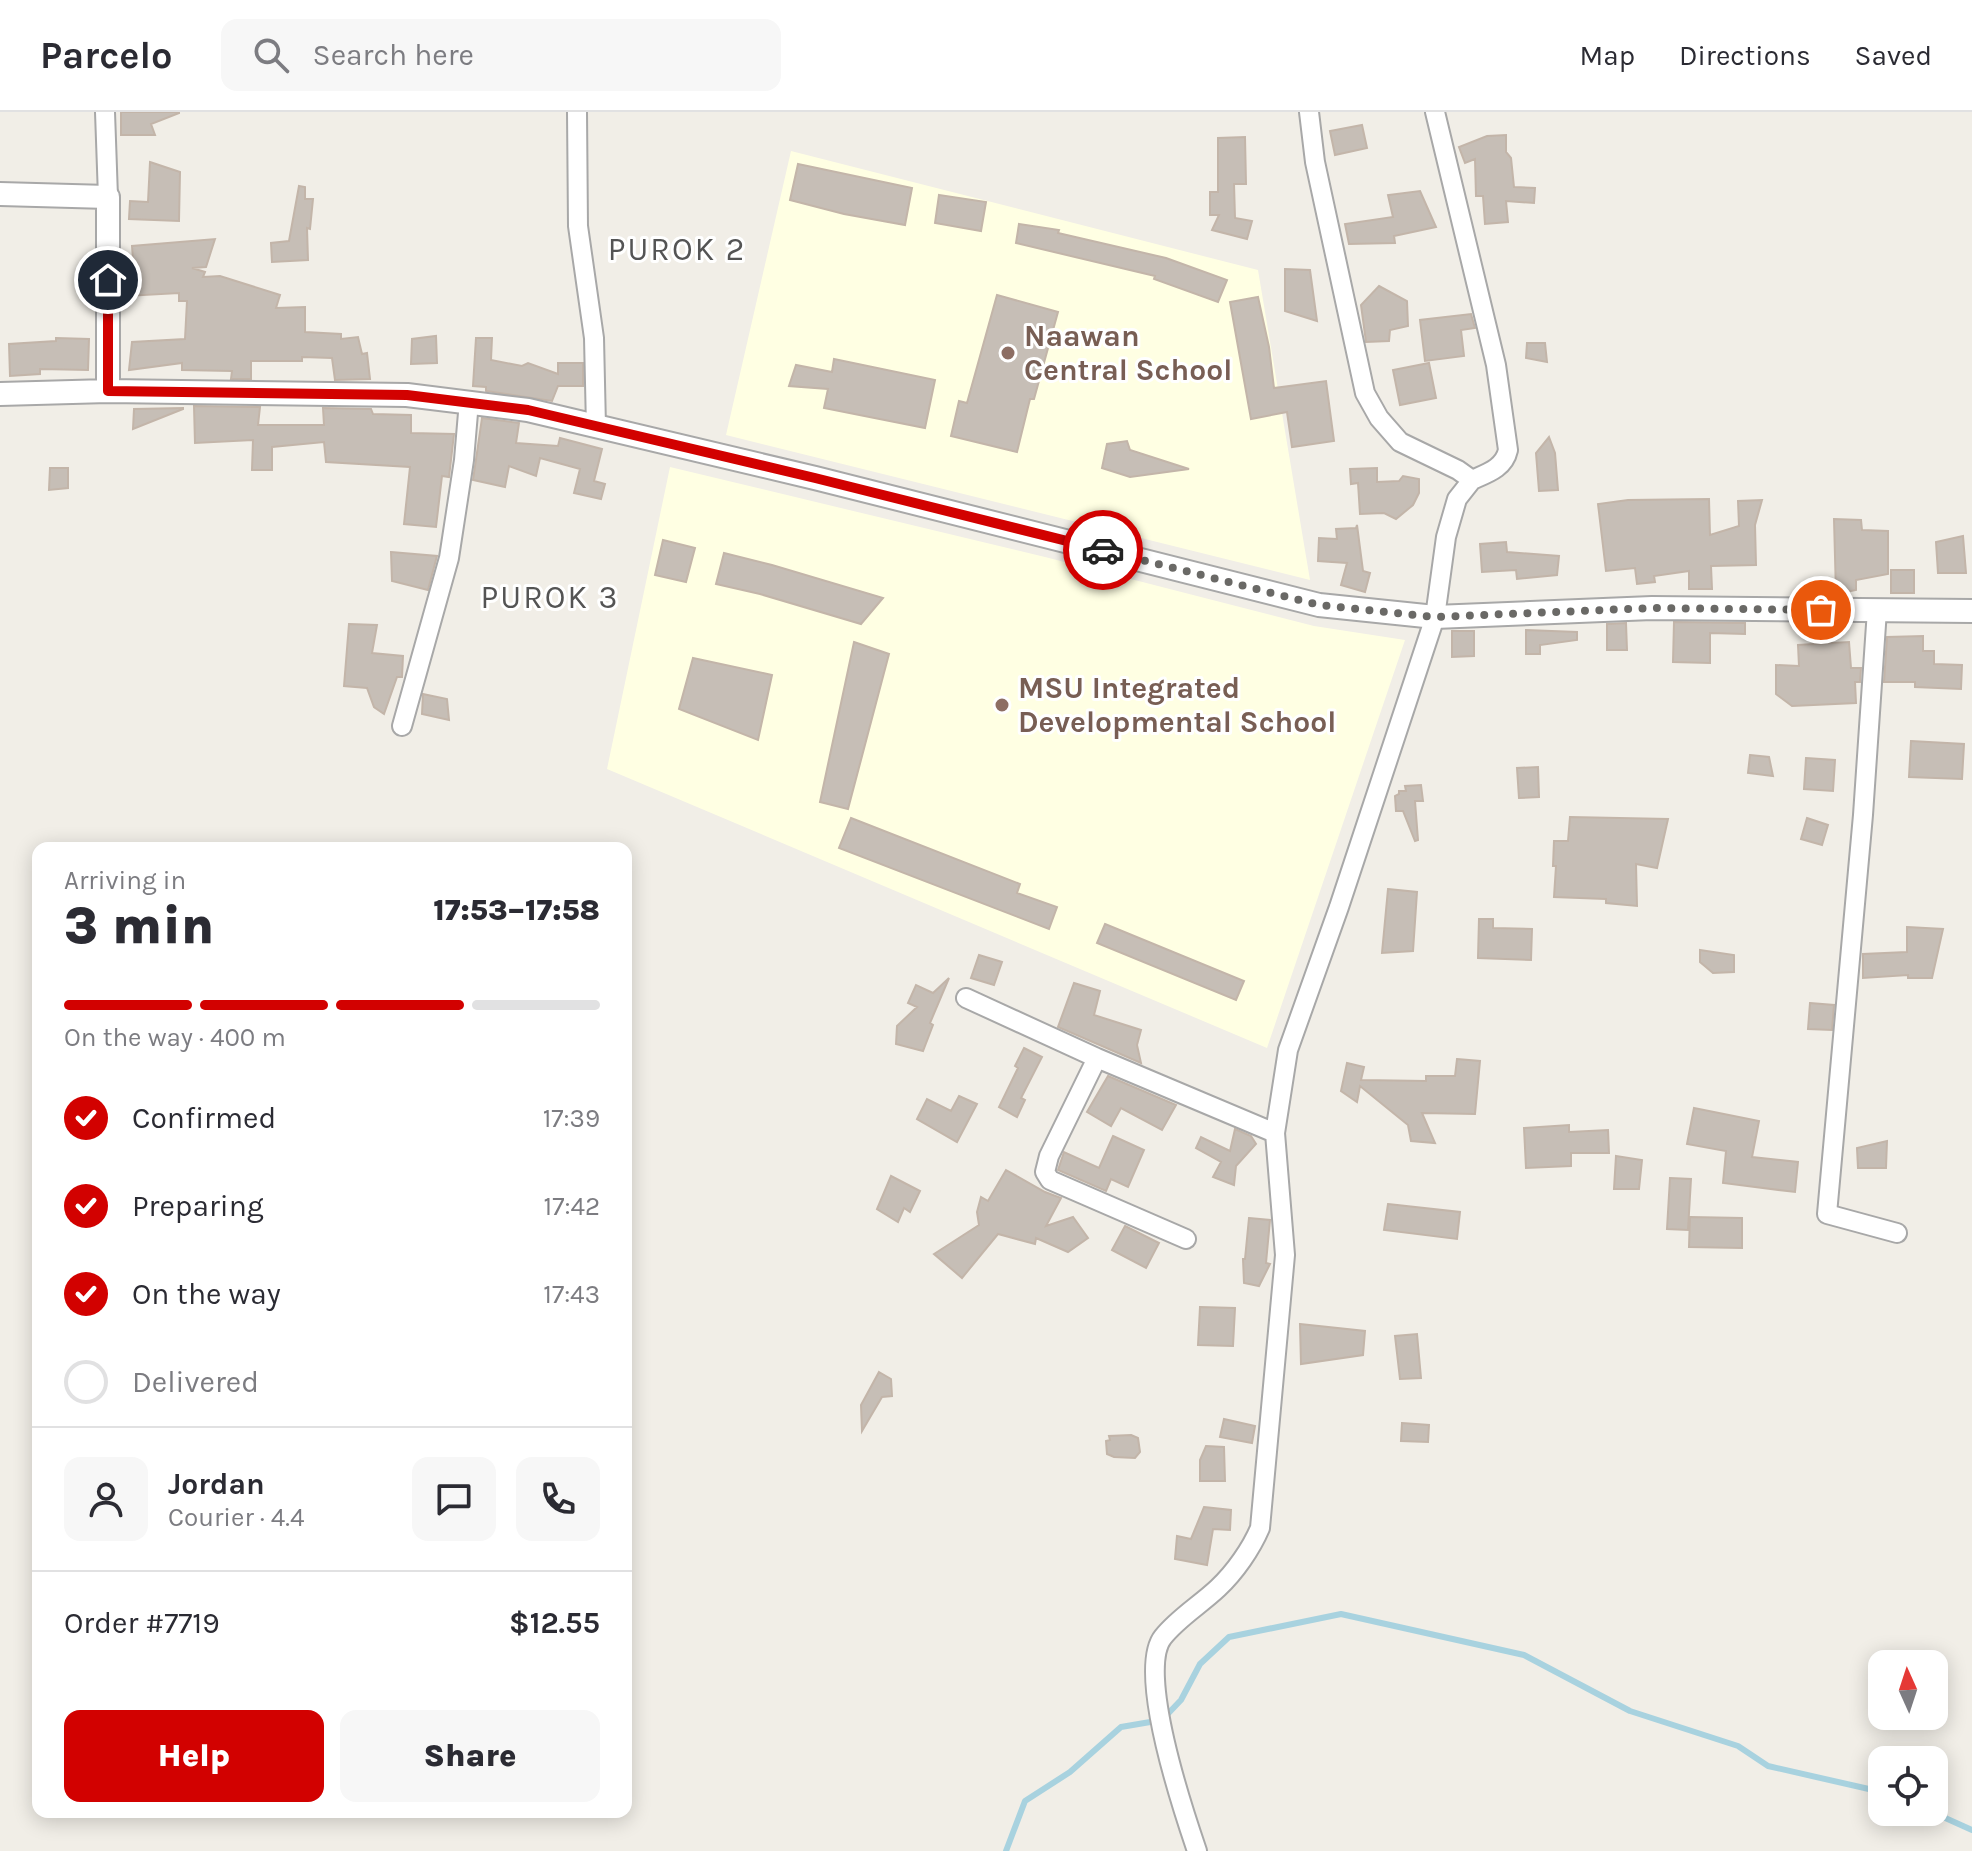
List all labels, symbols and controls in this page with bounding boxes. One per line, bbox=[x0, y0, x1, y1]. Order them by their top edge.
search box bbox=[221, 19, 781, 91]
text: Parcelo bbox=[40, 33, 173, 78]
icon: search bbox=[249, 33, 293, 77]
text: Search here bbox=[313, 37, 474, 73]
text: Map bbox=[1580, 39, 1635, 72]
text: Directions bbox=[1679, 39, 1811, 72]
text: Saved bbox=[1855, 39, 1932, 72]
district label: PUROK 2 bbox=[608, 231, 746, 268]
pin bbox=[74, 246, 142, 314]
icon: home bbox=[86, 258, 130, 302]
place label: Naawan Central School bbox=[1024, 318, 1232, 388]
marker: Naawan Central School bbox=[999, 344, 1017, 362]
courier bbox=[1063, 510, 1143, 590]
icon: car bbox=[1081, 528, 1125, 572]
pin bbox=[1787, 576, 1855, 644]
district label: PUROK 3 bbox=[481, 579, 619, 616]
icon: bag bbox=[1799, 588, 1843, 632]
place label: MSU Integrated Developmental School bbox=[1018, 670, 1336, 740]
marker: MSU Integrated Developmental School bbox=[993, 696, 1011, 714]
text: Arriving in bbox=[64, 865, 186, 896]
text: 17:53–17:58 bbox=[433, 892, 600, 928]
text: 3 min bbox=[64, 895, 214, 956]
text: On the way · 400 m bbox=[64, 1022, 286, 1053]
icon: check bbox=[64, 1096, 108, 1140]
text: Confirmed bbox=[132, 1100, 276, 1136]
text: 17:39 bbox=[543, 1103, 600, 1134]
icon: check bbox=[64, 1184, 108, 1228]
text: Preparing bbox=[132, 1188, 264, 1224]
text: 17:42 bbox=[544, 1191, 600, 1222]
icon: check bbox=[64, 1272, 108, 1316]
text: On the way bbox=[132, 1276, 281, 1312]
text: 17:43 bbox=[543, 1279, 600, 1310]
text: Delivered bbox=[132, 1364, 259, 1400]
button: person bbox=[64, 1457, 148, 1541]
button: chat bbox=[412, 1457, 496, 1541]
button: phone bbox=[516, 1457, 600, 1541]
text: Jordan bbox=[168, 1466, 265, 1502]
text: Courier · 4.4 bbox=[168, 1502, 304, 1533]
text: Order #7719 bbox=[64, 1605, 220, 1641]
text: $12.55 bbox=[509, 1605, 600, 1641]
north arrow bbox=[1868, 1650, 1948, 1730]
map controls bbox=[1868, 1650, 1948, 1826]
button: Help bbox=[64, 1710, 324, 1802]
button: Share bbox=[340, 1710, 600, 1802]
button: locate bbox=[1868, 1746, 1948, 1826]

